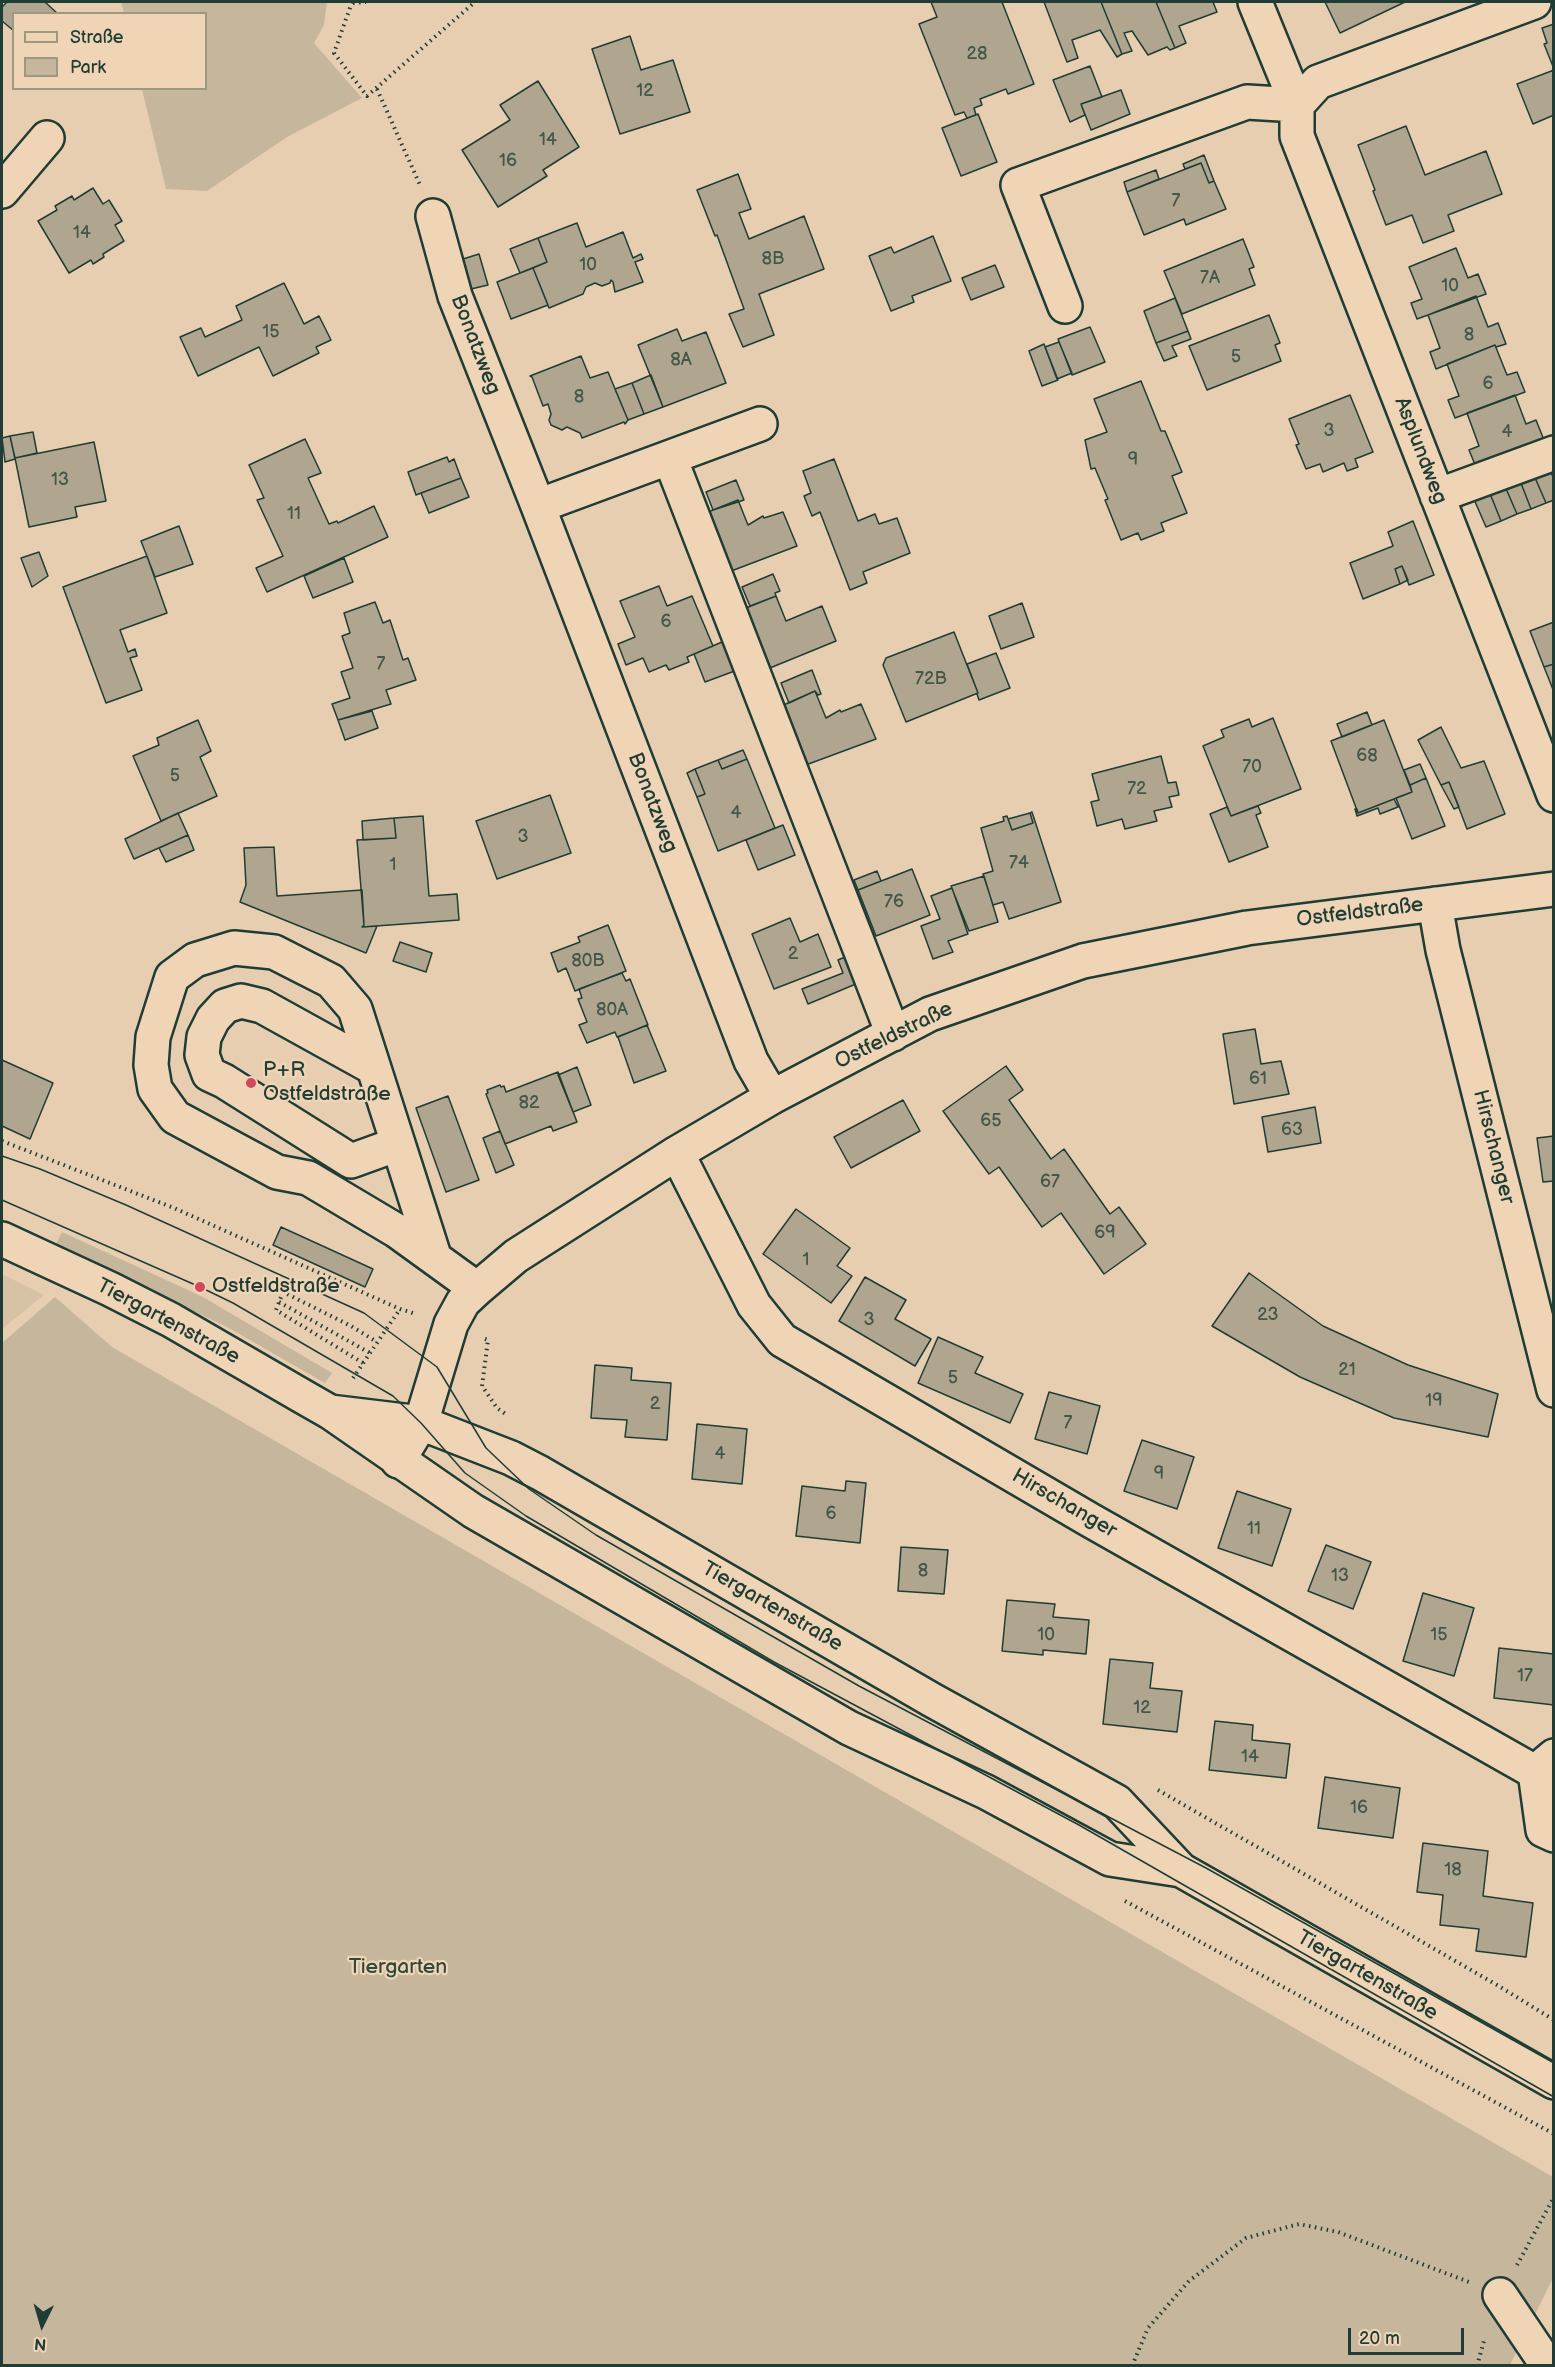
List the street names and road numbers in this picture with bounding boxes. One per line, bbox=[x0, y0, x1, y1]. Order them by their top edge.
street label: Bonatzweg bbox=[444, 291, 506, 399]
street label: Asplundweg bbox=[1388, 394, 1452, 508]
street label: Bonatzweg bbox=[621, 749, 683, 857]
street label: Ostfeldstraße bbox=[1295, 893, 1425, 933]
street label: Ostfeldstraße bbox=[831, 997, 957, 1075]
street label: Hirschanger bbox=[1467, 1087, 1519, 1207]
street label: Tiergartenstraße bbox=[92, 1274, 244, 1370]
street label: Hirschanger bbox=[1007, 1464, 1121, 1544]
street label: Tiergartenstraße bbox=[697, 1556, 847, 1658]
street label: Tiergartenstraße bbox=[1292, 1925, 1442, 2027]

